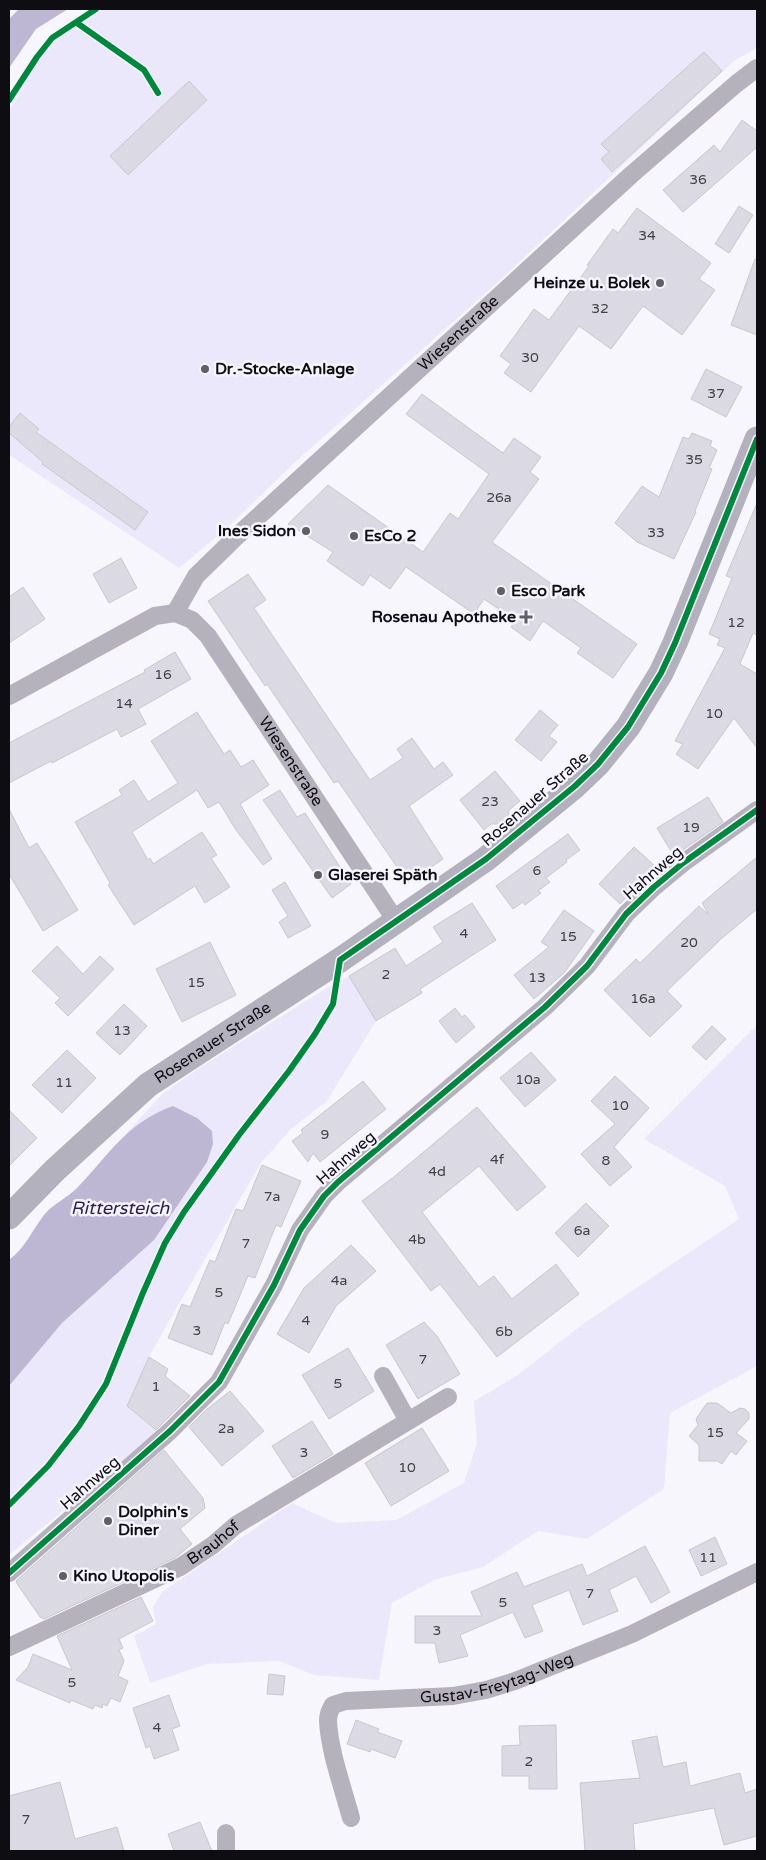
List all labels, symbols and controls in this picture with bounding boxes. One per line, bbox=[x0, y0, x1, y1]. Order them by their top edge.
house number: 36 bbox=[689, 171, 707, 188]
house number: 34 bbox=[638, 227, 656, 244]
place label: Heinze u. Bolek bbox=[534, 273, 650, 293]
marker: Heinze u. Bolek bbox=[654, 277, 666, 289]
street label: Wiesenstraße bbox=[414, 291, 503, 375]
house number: 32 bbox=[591, 300, 609, 317]
house number: 30 bbox=[521, 349, 539, 366]
place label: Dr.-Stocke-Anlage bbox=[215, 359, 354, 379]
marker: Dr.-Stocke-Anlage bbox=[199, 363, 211, 375]
house number: 37 bbox=[707, 385, 725, 402]
house number: 35 bbox=[685, 451, 703, 468]
house number: 26a bbox=[486, 489, 512, 506]
place label: Ines Sidon bbox=[218, 521, 296, 541]
house number: 33 bbox=[647, 524, 665, 541]
marker: Ines Sidon bbox=[300, 525, 312, 537]
place label: EsCo 2 bbox=[364, 526, 416, 546]
marker: EsCo 2 bbox=[348, 530, 360, 542]
place label: Esco Park bbox=[511, 581, 586, 601]
marker: Esco Park bbox=[495, 585, 507, 597]
place label: Rosenau Apotheke bbox=[371, 607, 516, 627]
marker: Rosenau Apotheke bbox=[520, 611, 532, 623]
house number: 12 bbox=[727, 614, 745, 631]
house number: 16 bbox=[154, 666, 172, 683]
house number: 14 bbox=[115, 695, 133, 712]
house number: 10 bbox=[705, 705, 723, 722]
street label: Wiesenstraße bbox=[254, 713, 328, 810]
street label: Rosenauer Straße bbox=[477, 747, 593, 851]
house number: 23 bbox=[481, 793, 499, 810]
house number: 19 bbox=[682, 819, 700, 836]
street label: Hahnweg bbox=[619, 842, 687, 904]
house number: 6 bbox=[533, 862, 542, 879]
place label: Glaserei Späth bbox=[328, 865, 437, 885]
marker: Glaserei Späth bbox=[312, 869, 324, 881]
house number: 4 bbox=[460, 925, 469, 942]
house number: 15 bbox=[559, 928, 577, 945]
house number: 20 bbox=[680, 934, 698, 951]
house number: 2 bbox=[382, 966, 390, 983]
house number: 13 bbox=[528, 969, 546, 986]
house number: 15 bbox=[187, 974, 205, 991]
house number: 16a bbox=[630, 990, 656, 1007]
street label: Rosenauer Straße bbox=[151, 998, 275, 1088]
house number: 13 bbox=[113, 1022, 131, 1039]
house number: 10a bbox=[515, 1071, 541, 1088]
house number: 11 bbox=[55, 1074, 73, 1091]
house number: 10 bbox=[611, 1097, 629, 1114]
house number: 9 bbox=[321, 1126, 329, 1143]
street label: Hahnweg bbox=[312, 1127, 380, 1189]
house number: 4f bbox=[490, 1151, 505, 1168]
house number: 8 bbox=[602, 1152, 611, 1169]
house number: 4d bbox=[428, 1163, 446, 1180]
house number: 7a bbox=[264, 1188, 280, 1205]
water label: Rittersteich bbox=[71, 1197, 170, 1219]
house number: 6a bbox=[574, 1222, 590, 1239]
house number: 4b bbox=[408, 1231, 426, 1248]
house number: 7 bbox=[242, 1235, 250, 1252]
house number: 4a bbox=[331, 1272, 347, 1289]
house number: 5 bbox=[215, 1284, 223, 1301]
house number: 4 bbox=[302, 1312, 311, 1329]
house number: 3 bbox=[193, 1322, 201, 1339]
house number: 6b bbox=[495, 1323, 513, 1340]
house number: 7 bbox=[419, 1351, 427, 1368]
house number: 5 bbox=[334, 1375, 342, 1392]
house number: 1 bbox=[152, 1378, 160, 1395]
house number: 2a bbox=[218, 1420, 234, 1437]
house number: 15 bbox=[706, 1424, 724, 1441]
house number: 3 bbox=[300, 1444, 308, 1461]
street label: Hahnweg bbox=[56, 1452, 124, 1514]
house number: 10 bbox=[398, 1459, 416, 1476]
place label: Dolphin's Diner bbox=[118, 1502, 189, 1540]
marker: Dolphin's Diner bbox=[102, 1515, 114, 1527]
street label: Brauhof bbox=[183, 1516, 245, 1569]
house number: 11 bbox=[699, 1549, 717, 1566]
place label: Kino Utopolis bbox=[73, 1566, 175, 1586]
marker: Kino Utopolis bbox=[57, 1570, 69, 1582]
house number: 7 bbox=[586, 1585, 594, 1602]
house number: 5 bbox=[499, 1594, 507, 1611]
house number: 3 bbox=[433, 1622, 441, 1639]
street label: Gustav-Freytag-Weg bbox=[420, 1649, 576, 1708]
house number: 5 bbox=[68, 1674, 76, 1691]
house number: 4 bbox=[153, 1719, 162, 1736]
house number: 2 bbox=[525, 1753, 533, 1770]
house number: 7 bbox=[22, 1811, 30, 1828]

